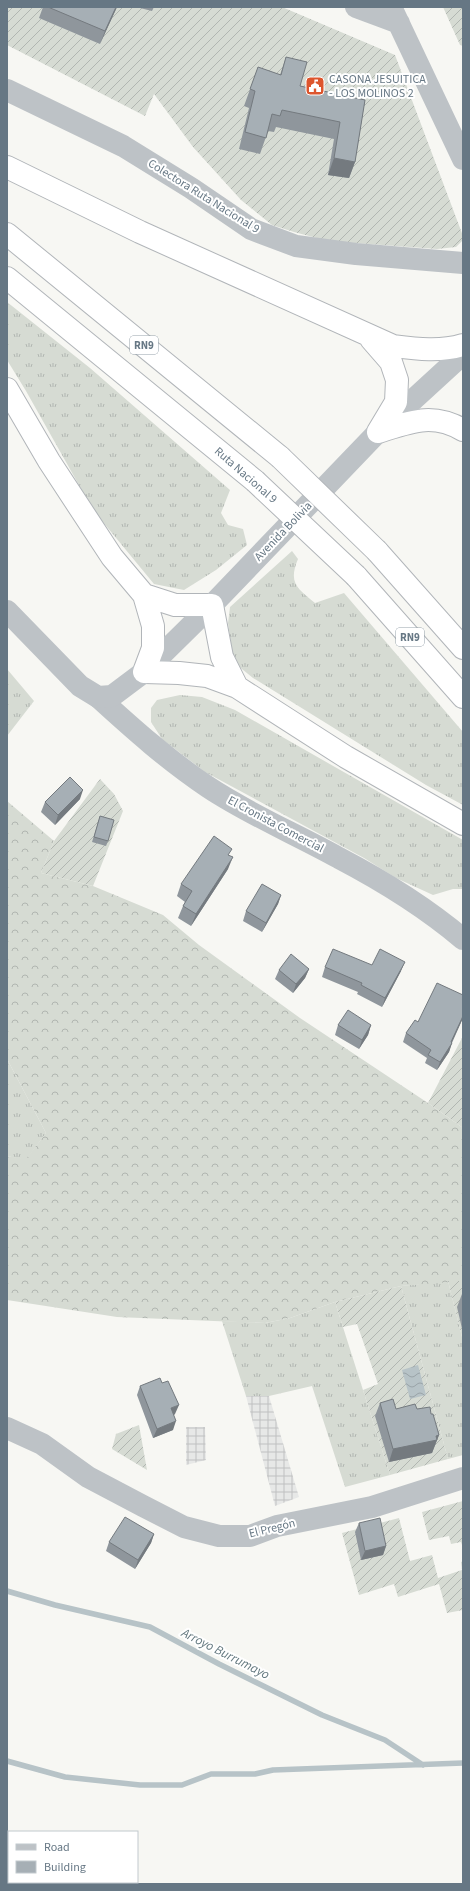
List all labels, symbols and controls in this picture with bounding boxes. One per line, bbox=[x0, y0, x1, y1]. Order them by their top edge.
place label: CASONA JESUITICA - LOS MOLINOS 2 bbox=[329, 71, 426, 102]
public building icon: CASONA JESUITICA - LOS MOLINOS 2 bbox=[304, 75, 326, 97]
street label: Colectora Ruta Nacional 9 bbox=[145, 155, 263, 238]
road number: RN9 bbox=[130, 336, 158, 354]
street label: Ruta Nacional 9 bbox=[211, 443, 281, 508]
street label: Avenida Bolivia bbox=[251, 498, 316, 565]
road number: RN9 bbox=[396, 628, 424, 646]
street label: El Cronista Comercial bbox=[225, 792, 327, 857]
street label: El Pregón bbox=[247, 1515, 297, 1542]
water label: Arroyo Burrumayo bbox=[178, 1623, 273, 1684]
legend bbox=[8, 1831, 138, 1883]
text: Road bbox=[44, 1839, 70, 1856]
text: Building bbox=[44, 1859, 86, 1876]

